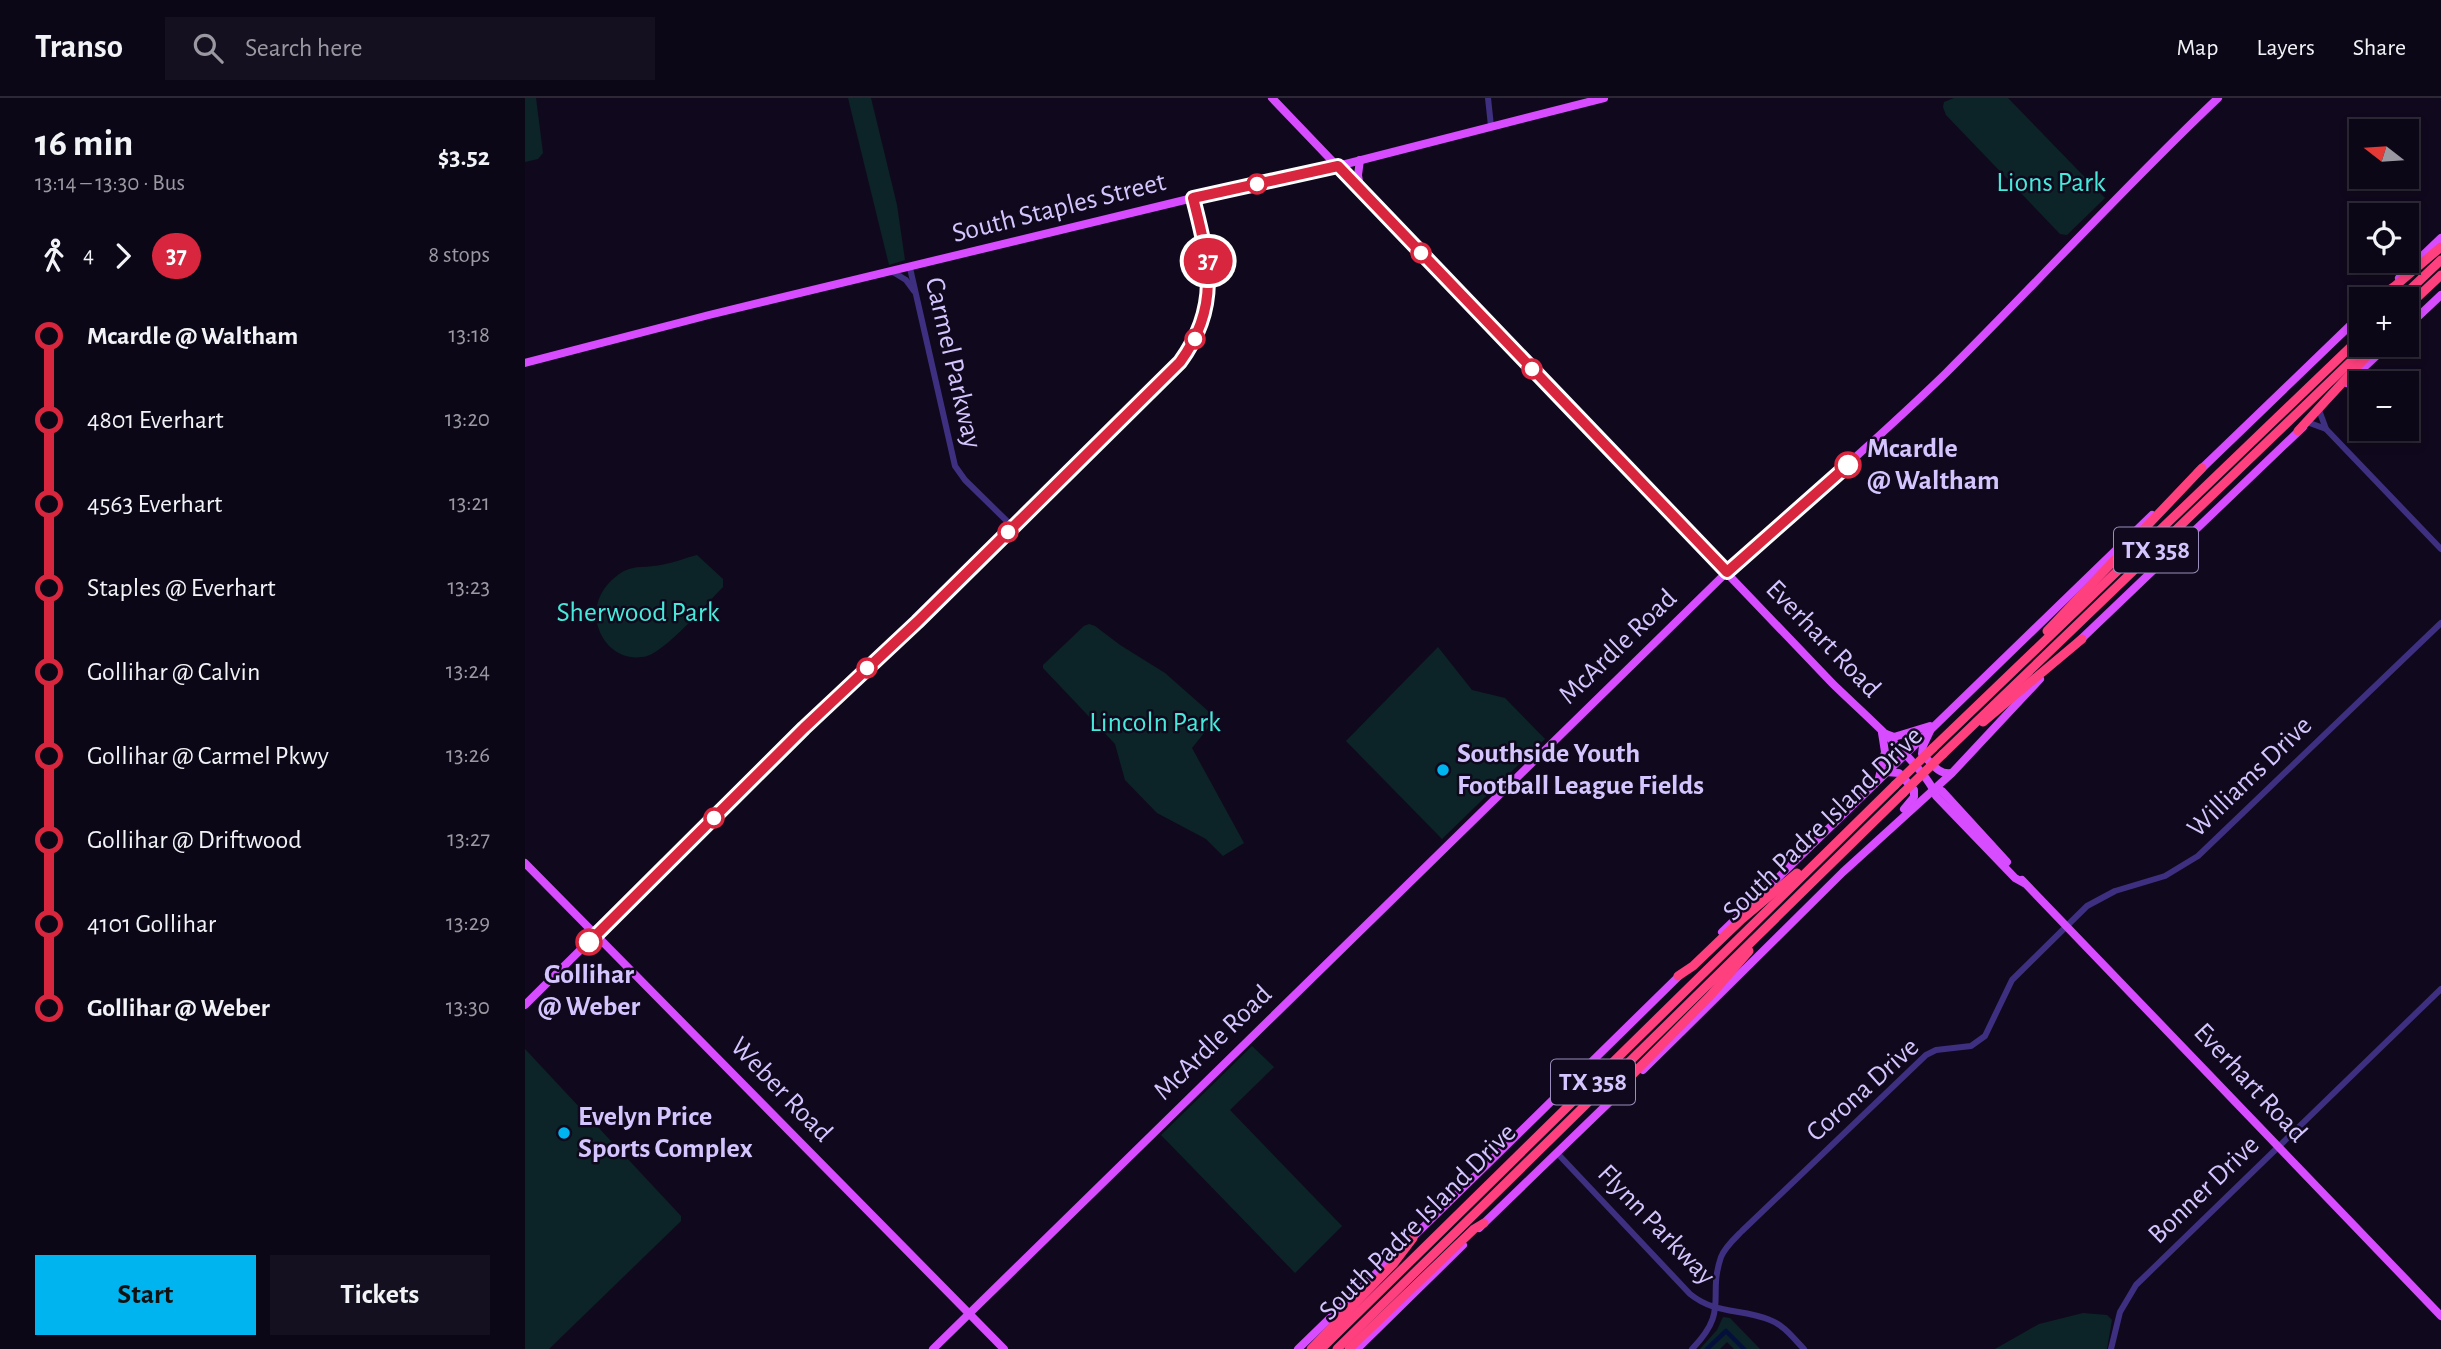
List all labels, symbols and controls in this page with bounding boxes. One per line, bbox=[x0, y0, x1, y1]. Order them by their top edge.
search box bbox=[165, 17, 655, 80]
icon: search bbox=[189, 29, 227, 67]
text: Transo bbox=[35, 31, 123, 64]
text: Search here bbox=[245, 35, 363, 61]
text: Map bbox=[2176, 36, 2218, 60]
text: Layers bbox=[2256, 36, 2315, 60]
text: Share bbox=[2353, 36, 2406, 60]
north arrow bbox=[2349, 119, 2419, 189]
map controls bbox=[2349, 119, 2419, 441]
text: 16 min bbox=[35, 125, 133, 163]
text: $3.52 bbox=[438, 144, 490, 170]
street label: South Staples Street bbox=[949, 168, 1169, 248]
park label: Lions Park bbox=[1996, 169, 2106, 197]
text: 13:14 – 13:30 · Bus bbox=[35, 172, 185, 195]
unlabelled marker bbox=[1247, 174, 1267, 194]
button: locate bbox=[2349, 203, 2419, 273]
icon: walk bbox=[35, 237, 73, 275]
icon: forward bbox=[104, 237, 142, 275]
line badge: 37 bbox=[1177, 238, 1239, 284]
unlabelled marker bbox=[1411, 243, 1431, 263]
text: 4 bbox=[83, 244, 94, 267]
text: 37 bbox=[166, 244, 187, 268]
text: 8 stops bbox=[428, 244, 490, 267]
text: 37 bbox=[1198, 249, 1218, 273]
street label: Carmel Parkway bbox=[920, 275, 986, 451]
button: + bbox=[2349, 287, 2419, 357]
text: Mcardle @ Waltham bbox=[87, 323, 298, 349]
text: 13:18 bbox=[449, 324, 490, 347]
unlabelled marker bbox=[1185, 329, 1205, 349]
unlabelled marker bbox=[1522, 359, 1542, 379]
button: − bbox=[2349, 371, 2419, 441]
text: 4801 Everhart bbox=[87, 407, 224, 433]
text: 13:20 bbox=[445, 408, 490, 431]
place label: Mcardle @ Waltham bbox=[1867, 435, 2000, 495]
marker: Mcardle @ Waltham bbox=[1835, 452, 1861, 478]
text: 4563 Everhart bbox=[87, 491, 222, 517]
text: 13:21 bbox=[449, 492, 490, 515]
unlabelled marker bbox=[998, 522, 1018, 542]
road number: TX 358 bbox=[2114, 528, 2198, 572]
text: Staples @ Everhart bbox=[87, 575, 276, 601]
street label: Everhart Road bbox=[1760, 575, 1886, 703]
text: 13:23 bbox=[447, 576, 490, 599]
street label: McArdle Road bbox=[1554, 584, 1682, 710]
park label: Sherwood Park bbox=[556, 599, 720, 627]
unlabelled marker bbox=[857, 658, 877, 678]
text: Gollihar @ Calvin bbox=[87, 659, 260, 685]
text: 13:24 bbox=[446, 660, 490, 683]
park label: Lincoln Park bbox=[1089, 709, 1221, 737]
street label: Williams Drive bbox=[2182, 711, 2318, 843]
street label: South Padre Island Drive bbox=[1718, 722, 1928, 926]
place label: Southside Youth Football League Fields bbox=[1457, 740, 1704, 800]
text: Gollihar @ Carmel Pkwy bbox=[87, 743, 329, 769]
text: 13:26 bbox=[446, 744, 490, 767]
marker: Southside Youth Football League Fields bbox=[1435, 762, 1451, 778]
unlabelled marker bbox=[704, 808, 724, 828]
text: Gollihar @ Driftwood bbox=[87, 827, 302, 853]
text: 13:27 bbox=[447, 828, 490, 851]
text: 4101 Gollihar bbox=[87, 911, 216, 937]
text: 13:29 bbox=[446, 912, 490, 935]
marker: Gollihar @ Weber bbox=[576, 929, 602, 955]
place label: Gollihar @ Weber bbox=[538, 961, 641, 1021]
street label: McArdle Road bbox=[1149, 980, 1277, 1106]
text: Gollihar @ Weber bbox=[87, 995, 270, 1021]
text: 13:30 bbox=[446, 996, 490, 1019]
street label: Everhart Road bbox=[2188, 1018, 2312, 1148]
street label: Weber Road bbox=[725, 1032, 837, 1148]
street label: Corona Drive bbox=[1802, 1033, 1924, 1147]
road number: TX 358 bbox=[1551, 1060, 1635, 1105]
place label: Evelyn Price Sports Complex bbox=[578, 1103, 753, 1163]
street label: South Padre Island Drive bbox=[1314, 1118, 1522, 1326]
marker: Evelyn Price Sports Complex bbox=[556, 1125, 572, 1141]
street label: Bonner Drive bbox=[2143, 1131, 2265, 1249]
street label: Flynn Parkway bbox=[1592, 1159, 1720, 1291]
button: Start bbox=[35, 1255, 256, 1335]
button: Tickets bbox=[270, 1255, 490, 1335]

